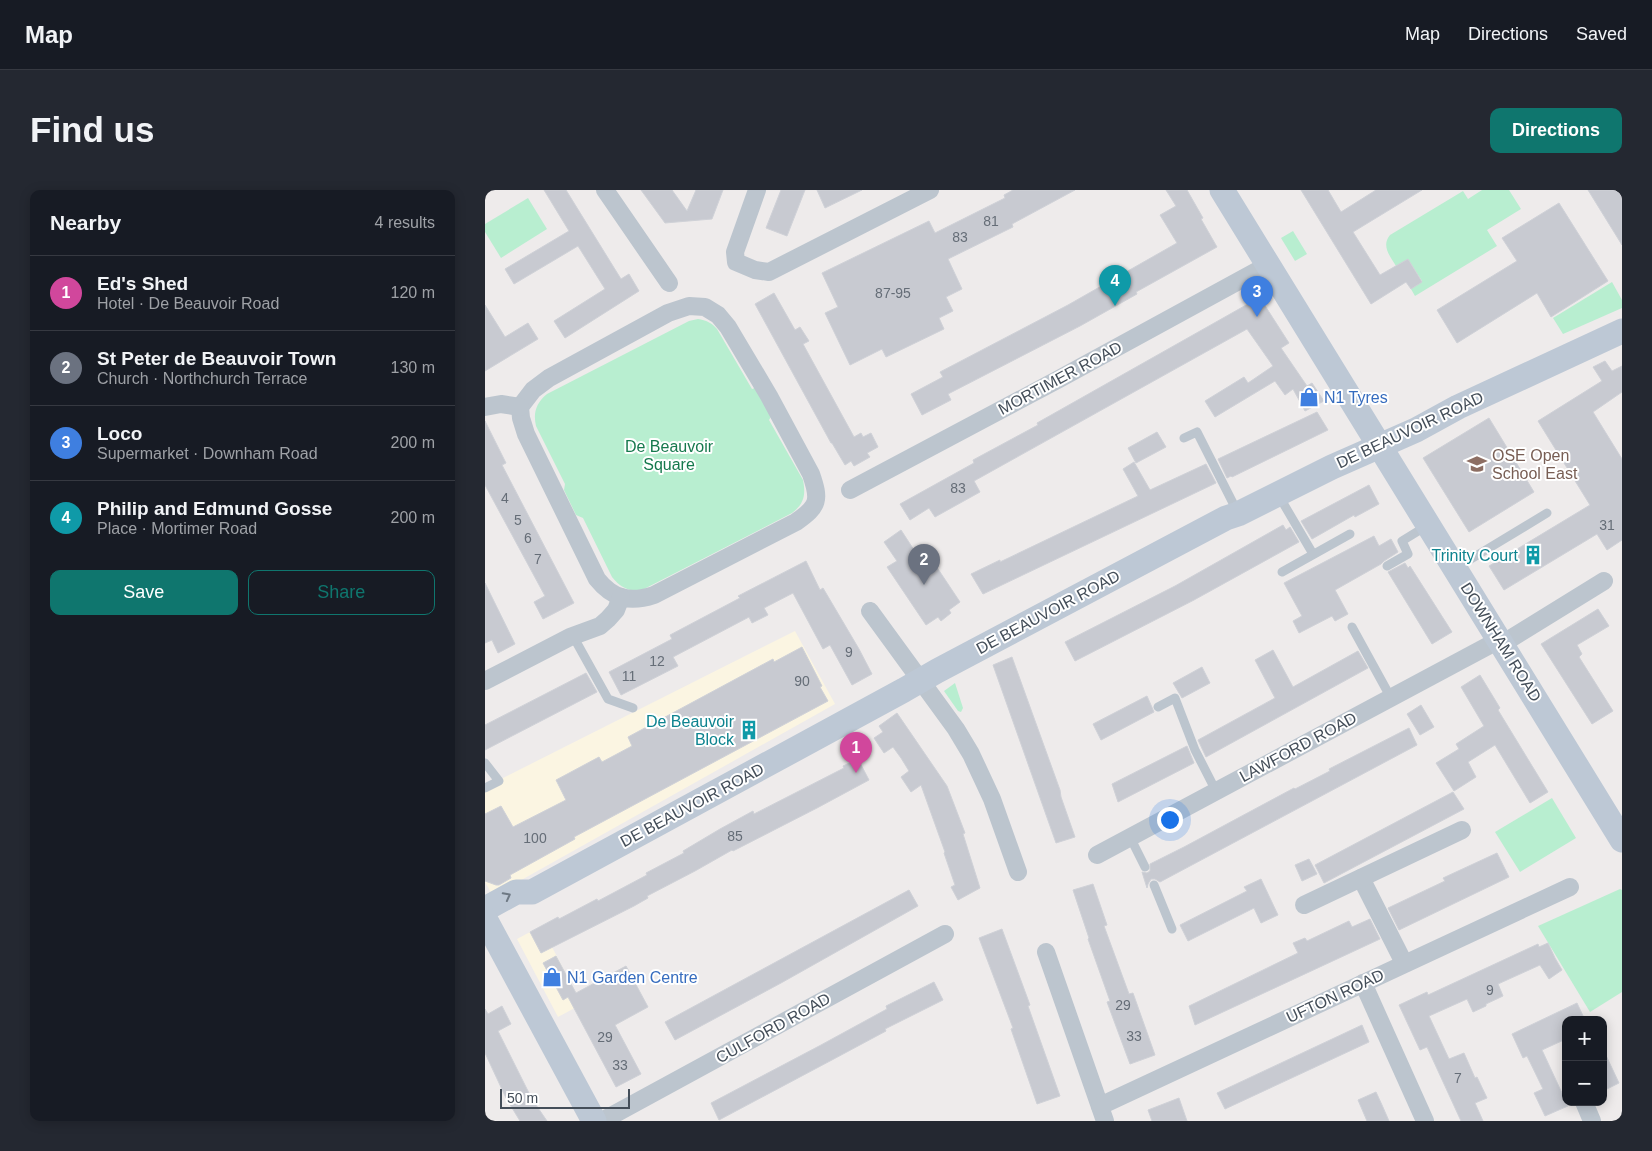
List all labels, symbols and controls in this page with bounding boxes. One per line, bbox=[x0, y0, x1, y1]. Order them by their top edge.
text: Map bbox=[25, 21, 73, 48]
text: Map bbox=[1405, 24, 1440, 44]
text: Directions bbox=[1468, 24, 1548, 44]
text: Saved bbox=[1576, 24, 1627, 44]
button: Directions bbox=[1490, 108, 1622, 153]
text: Find us bbox=[30, 110, 154, 149]
text: Nearby bbox=[50, 211, 121, 234]
house number: 81 bbox=[983, 213, 999, 229]
text: 4 results bbox=[375, 214, 435, 231]
house number: 83 bbox=[952, 229, 968, 245]
pin: 4 bbox=[1099, 265, 1131, 306]
text: Ed's Shed bbox=[97, 273, 188, 294]
pin: 3 bbox=[1241, 276, 1273, 317]
text: 1 bbox=[62, 284, 70, 301]
text: 120 m bbox=[391, 284, 435, 301]
house number: 87-95 bbox=[875, 285, 911, 301]
text: Hotel · De Beauvoir Road bbox=[97, 295, 279, 312]
street label: MORTIMER ROAD bbox=[995, 338, 1125, 418]
text: St Peter de Beauvoir Town bbox=[97, 348, 336, 369]
text: 2 bbox=[62, 359, 70, 376]
text: 130 m bbox=[391, 359, 435, 376]
text: Church · Northchurch Terrace bbox=[97, 370, 307, 387]
shop icon: N1 Tyres bbox=[1298, 386, 1320, 408]
street label: DE BEAUVOIR ROAD bbox=[1334, 388, 1486, 472]
place label: N1 Tyres bbox=[1324, 389, 1388, 406]
text: Loco bbox=[97, 423, 142, 444]
text: 3 bbox=[62, 434, 70, 451]
text: 200 m bbox=[391, 434, 435, 451]
park label: De Beauvoir Square bbox=[625, 438, 714, 473]
text: Supermarket · Downham Road bbox=[97, 445, 318, 462]
place label: OSE Open School East bbox=[1492, 447, 1578, 482]
school or university icon: OSE Open School East bbox=[1466, 453, 1488, 475]
house number: 83 bbox=[950, 480, 966, 496]
house number: 4 bbox=[501, 490, 509, 506]
text: Philip and Edmund Gosse bbox=[97, 498, 332, 519]
text: 4 bbox=[62, 509, 70, 526]
text: 200 m bbox=[391, 509, 435, 526]
house number: 5 bbox=[514, 512, 522, 528]
house number: 31 bbox=[1599, 517, 1615, 533]
text: Place · Mortimer Road bbox=[97, 520, 257, 537]
house number: 6 bbox=[524, 530, 532, 546]
pin: 2 bbox=[908, 544, 940, 585]
building icon: Trinity Court bbox=[1522, 544, 1544, 566]
place label: Trinity Court bbox=[1431, 547, 1519, 564]
house number: 7 bbox=[534, 551, 542, 567]
street label: DE BEAUVOIR ROAD bbox=[973, 567, 1123, 657]
button: Save bbox=[50, 570, 238, 615]
button: Share bbox=[248, 570, 435, 615]
street label: DOWNHAM ROAD bbox=[1458, 579, 1544, 705]
house number: 9 bbox=[845, 644, 853, 660]
house number: 12 bbox=[649, 653, 665, 669]
house number: 11 bbox=[622, 668, 636, 684]
house number: 90 bbox=[794, 673, 810, 689]
street label: LAWFORD ROAD bbox=[1237, 709, 1359, 785]
place label: De Beauvoir Block bbox=[646, 713, 735, 748]
building icon: De Beauvoir Block bbox=[738, 719, 760, 741]
pin: 1 bbox=[840, 732, 872, 773]
street label: DE BEAUVOIR ROAD bbox=[617, 760, 767, 850]
your location bbox=[1157, 807, 1183, 833]
house number: 85 bbox=[727, 828, 743, 844]
house number: 100 bbox=[523, 830, 547, 846]
one-way arrow bbox=[502, 893, 511, 903]
shop icon: N1 Garden Centre bbox=[541, 966, 563, 988]
street label: UFTON ROAD bbox=[1284, 966, 1386, 1026]
place label: N1 Garden Centre bbox=[567, 969, 698, 986]
house number: 9 bbox=[1486, 982, 1494, 998]
street label: CULFORD ROAD bbox=[713, 990, 833, 1066]
house number: 29 bbox=[1115, 997, 1131, 1013]
map controls bbox=[1562, 1016, 1607, 1106]
button: + bbox=[1562, 1016, 1607, 1061]
house number: 33 bbox=[1126, 1028, 1142, 1044]
house number: 29 bbox=[597, 1029, 613, 1045]
house number: 33 bbox=[612, 1057, 628, 1073]
button: − bbox=[1562, 1061, 1607, 1106]
house number: 7 bbox=[1454, 1070, 1462, 1086]
scale bar bbox=[500, 1086, 630, 1109]
text: 50 m bbox=[507, 1090, 538, 1106]

